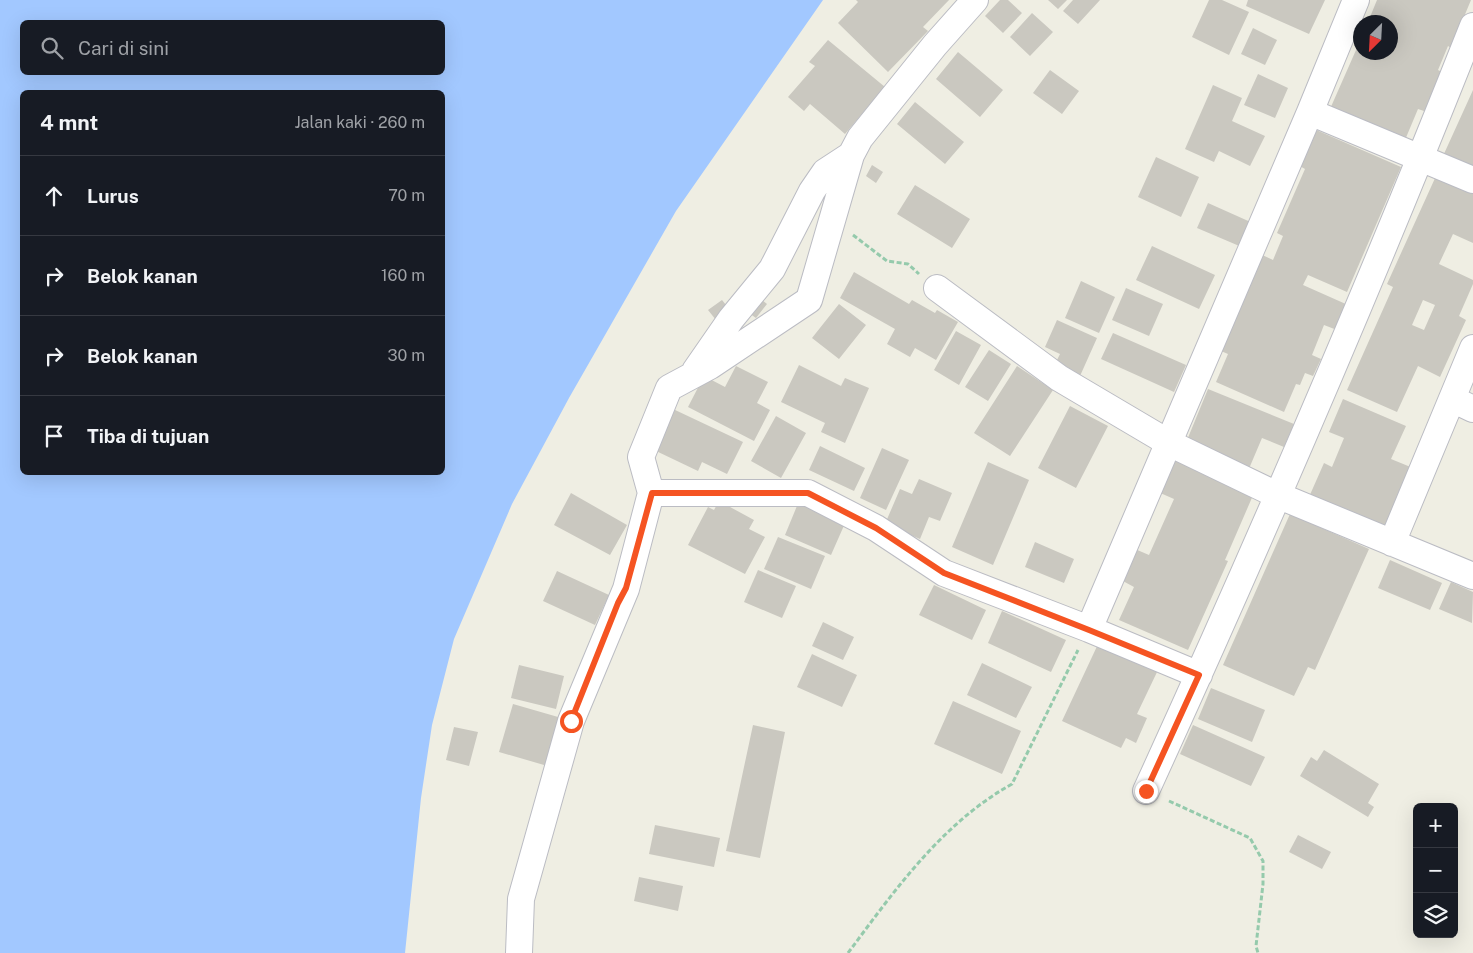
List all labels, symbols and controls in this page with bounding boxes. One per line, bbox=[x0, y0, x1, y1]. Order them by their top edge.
north arrow bbox=[1353, 15, 1398, 60]
search box bbox=[20, 20, 445, 75]
icon: search bbox=[38, 34, 66, 62]
text: Cari di sini bbox=[78, 37, 169, 59]
text: 4 mnt bbox=[40, 110, 98, 135]
text: Jalan kaki · 260 m bbox=[294, 113, 425, 132]
icon: ahead bbox=[40, 182, 68, 210]
text: Lurus bbox=[87, 185, 139, 207]
text: 70 m bbox=[388, 186, 425, 205]
icon: right bbox=[40, 262, 68, 290]
text: Belok kanan bbox=[87, 265, 198, 287]
text: 160 m bbox=[381, 266, 425, 285]
icon: right bbox=[40, 342, 68, 370]
text: Belok kanan bbox=[87, 345, 198, 367]
text: 30 m bbox=[388, 346, 425, 365]
icon: arrive bbox=[40, 422, 68, 450]
text: Tiba di tujuan bbox=[87, 425, 209, 447]
route start bbox=[560, 710, 583, 733]
route end bbox=[1135, 780, 1158, 803]
map controls bbox=[1413, 803, 1458, 938]
button: + bbox=[1413, 803, 1458, 848]
button: − bbox=[1413, 848, 1458, 893]
button: layers bbox=[1413, 893, 1458, 938]

